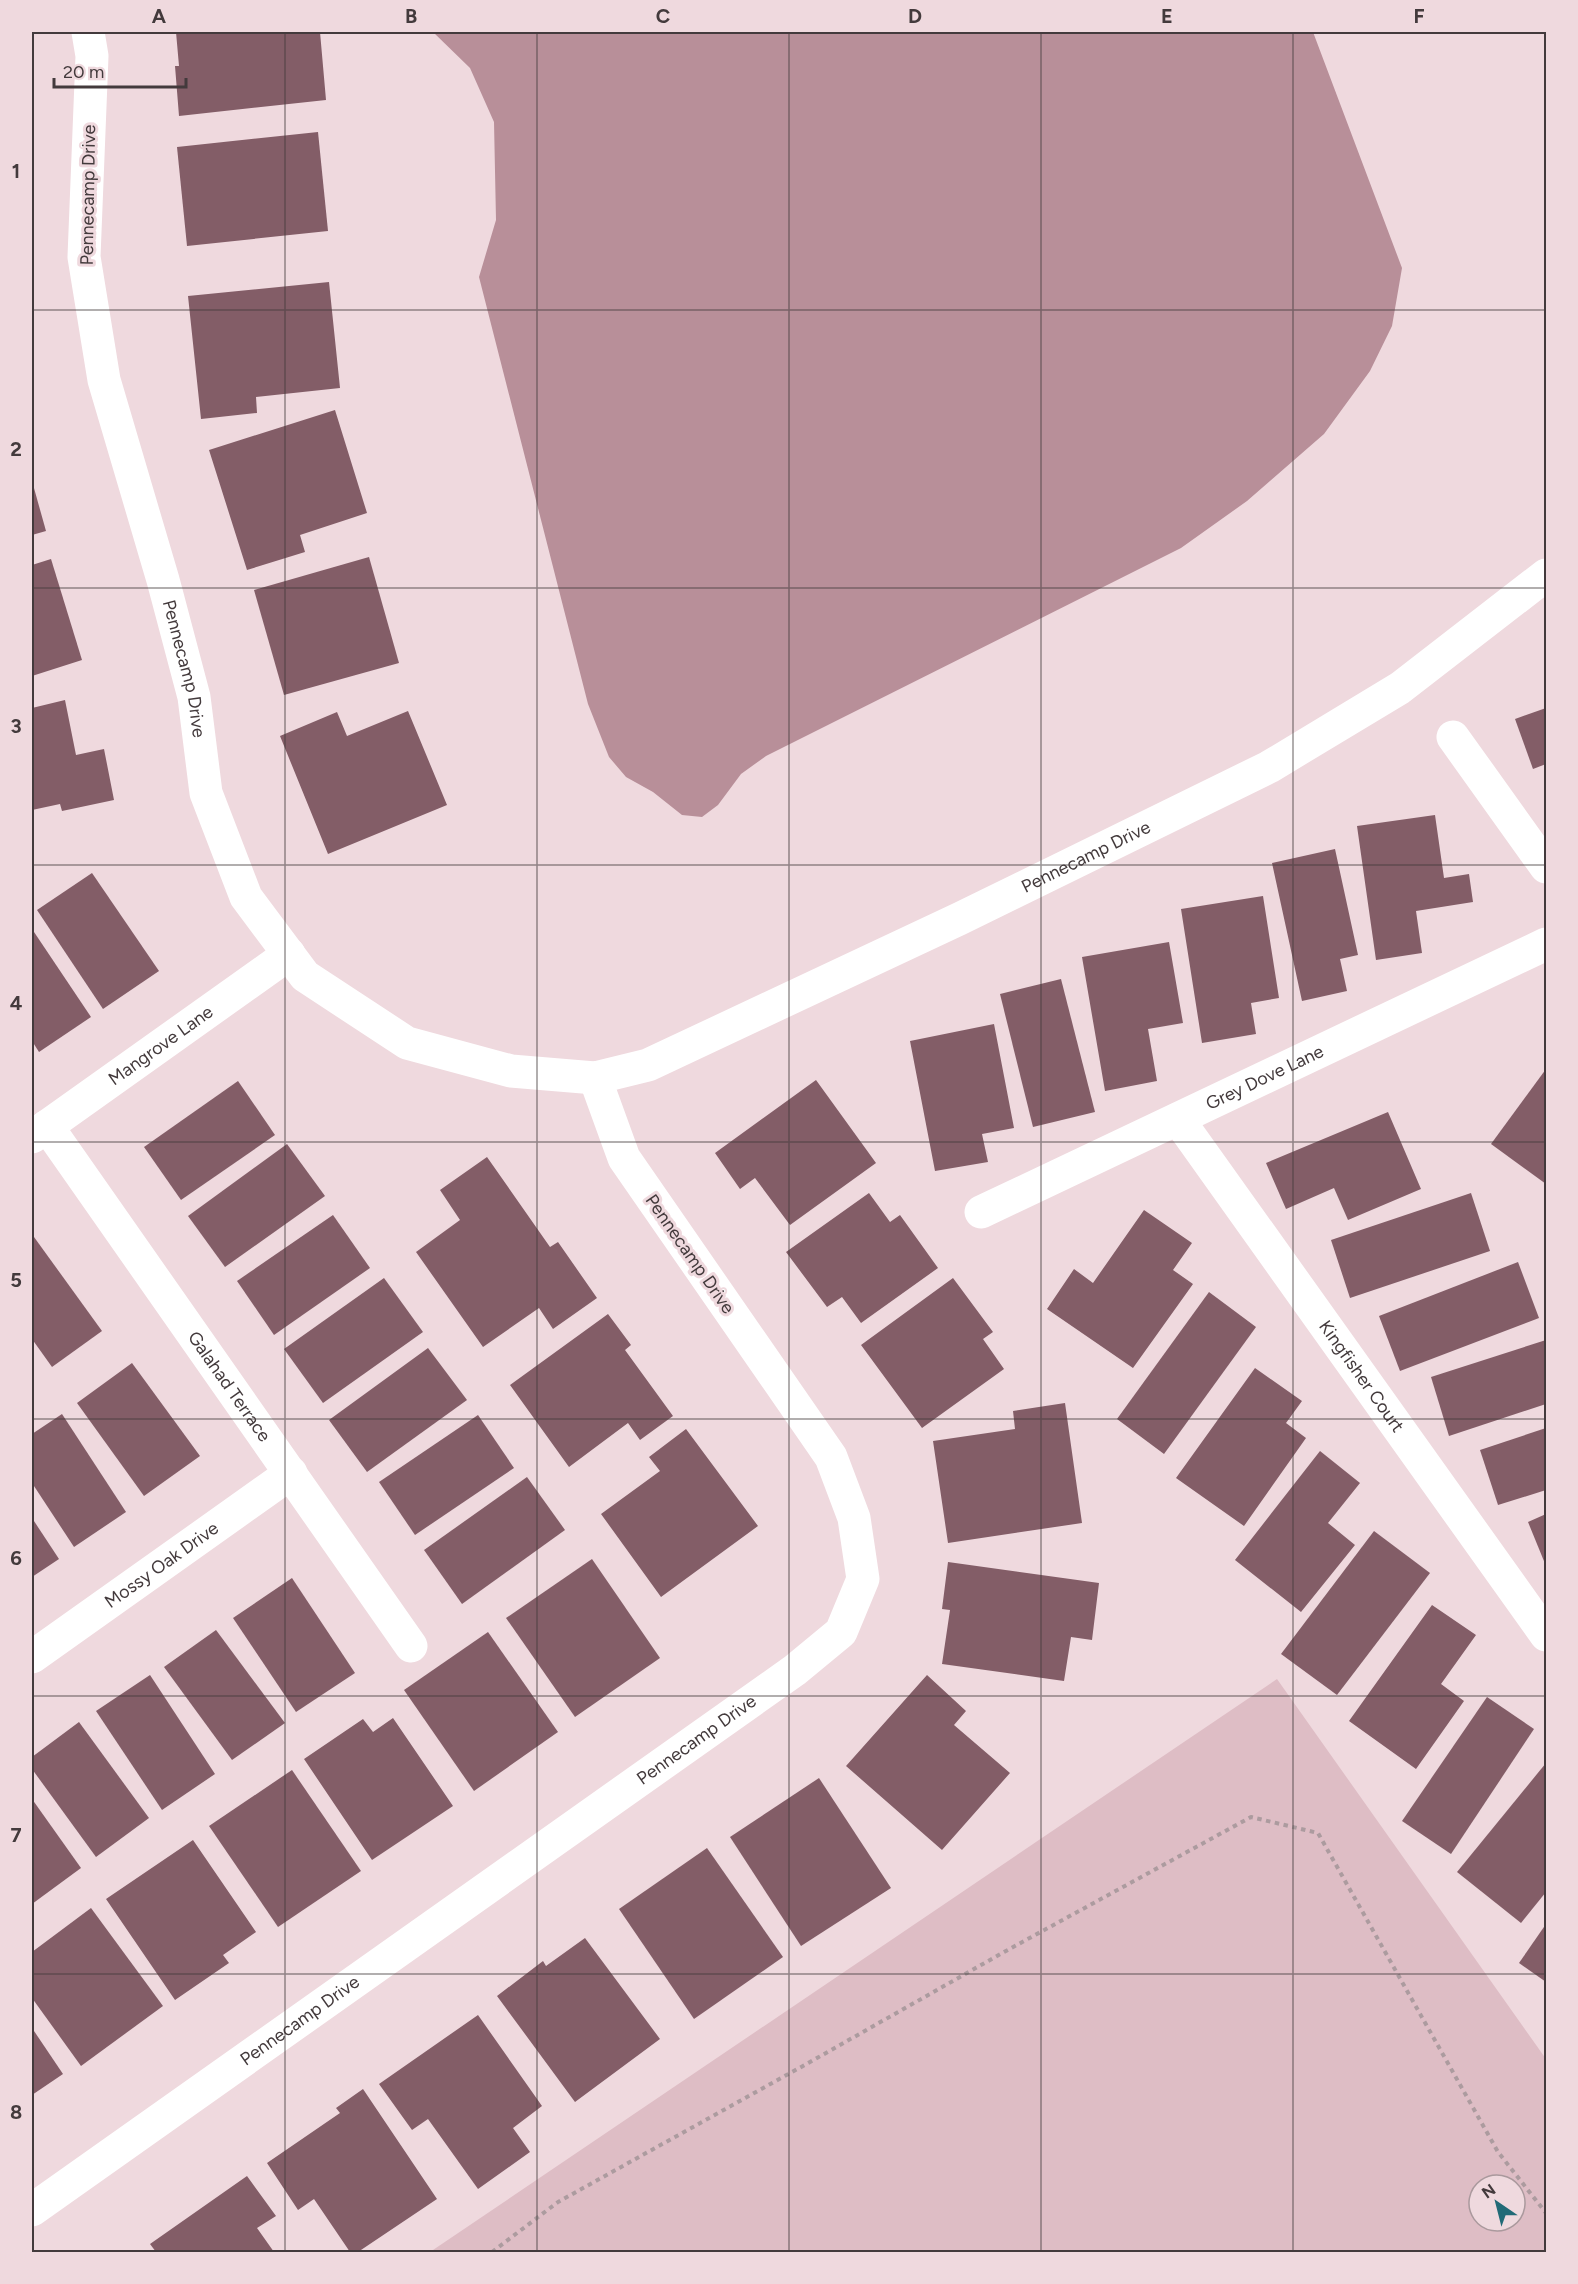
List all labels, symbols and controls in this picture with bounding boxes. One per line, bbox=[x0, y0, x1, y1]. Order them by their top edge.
text: A bbox=[152, 4, 167, 28]
text: B bbox=[405, 4, 417, 28]
text: C bbox=[656, 4, 670, 28]
text: D bbox=[908, 4, 922, 28]
text: E bbox=[1161, 4, 1173, 28]
text: F bbox=[1413, 4, 1425, 28]
scale bar bbox=[54, 51, 186, 89]
text: 20 m bbox=[63, 61, 104, 83]
street label: Pennecamp Drive bbox=[76, 124, 100, 266]
text: 1 bbox=[12, 159, 20, 183]
text: 2 bbox=[10, 437, 22, 461]
street label: Pennecamp Drive bbox=[158, 597, 210, 739]
text: 3 bbox=[10, 714, 22, 738]
street label: Pennecamp Drive bbox=[1018, 816, 1154, 898]
text: 4 bbox=[10, 991, 23, 1015]
street label: Mangrove Lane bbox=[104, 1001, 217, 1090]
street label: Grey Dove Lane bbox=[1202, 1040, 1327, 1115]
street label: Pennecamp Drive bbox=[641, 1190, 740, 1318]
text: 5 bbox=[10, 1268, 22, 1292]
street label: Kingfisher Court bbox=[1314, 1316, 1409, 1436]
street label: Galahad Terrace bbox=[183, 1327, 276, 1446]
street label: Mossy Oak Drive bbox=[100, 1517, 223, 1613]
text: 6 bbox=[10, 1546, 22, 1570]
street label: Pennecamp Drive bbox=[633, 1690, 760, 1789]
text: 7 bbox=[10, 1823, 22, 1847]
street label: Pennecamp Drive bbox=[236, 1971, 364, 2070]
text: 8 bbox=[10, 2100, 22, 2124]
north arrow bbox=[1467, 2173, 1527, 2233]
text: N bbox=[1478, 2180, 1499, 2202]

